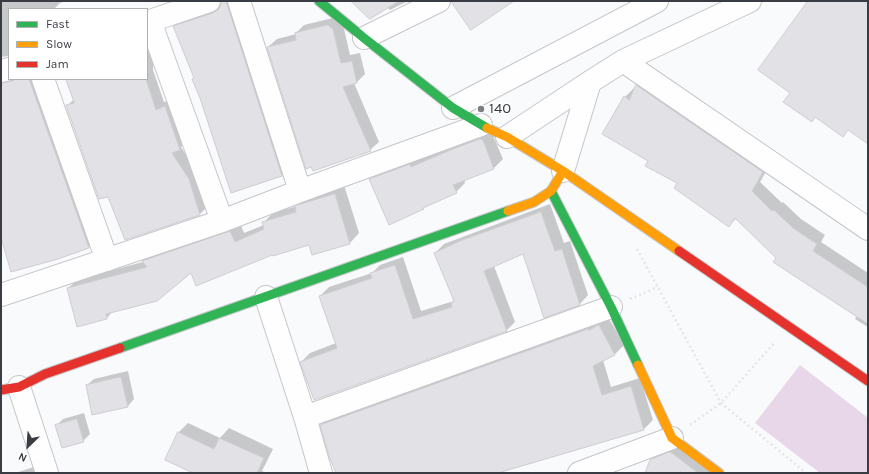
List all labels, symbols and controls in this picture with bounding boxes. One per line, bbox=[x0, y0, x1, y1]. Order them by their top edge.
legend bbox=[8, 8, 148, 80]
text: Fast bbox=[46, 17, 69, 31]
text: Slow bbox=[46, 37, 72, 51]
text: Jam bbox=[46, 57, 69, 71]
place label: 140 bbox=[489, 100, 511, 118]
marker: 140 bbox=[476, 104, 486, 114]
north arrow bbox=[8, 426, 48, 466]
text: N bbox=[16, 450, 29, 465]

